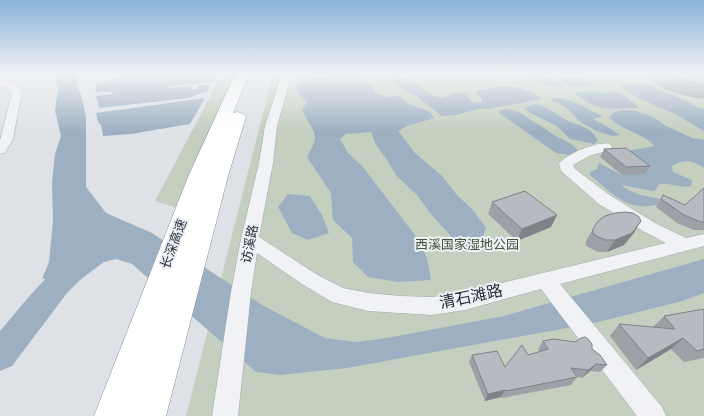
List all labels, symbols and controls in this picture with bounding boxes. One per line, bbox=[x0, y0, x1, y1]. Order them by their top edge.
street label: 长深高速 bbox=[157, 216, 191, 272]
street label: 访溪路 bbox=[237, 223, 263, 265]
park label: 西溪国家湿地公园 bbox=[415, 236, 519, 254]
street label: 清石滩路 bbox=[437, 280, 505, 314]

